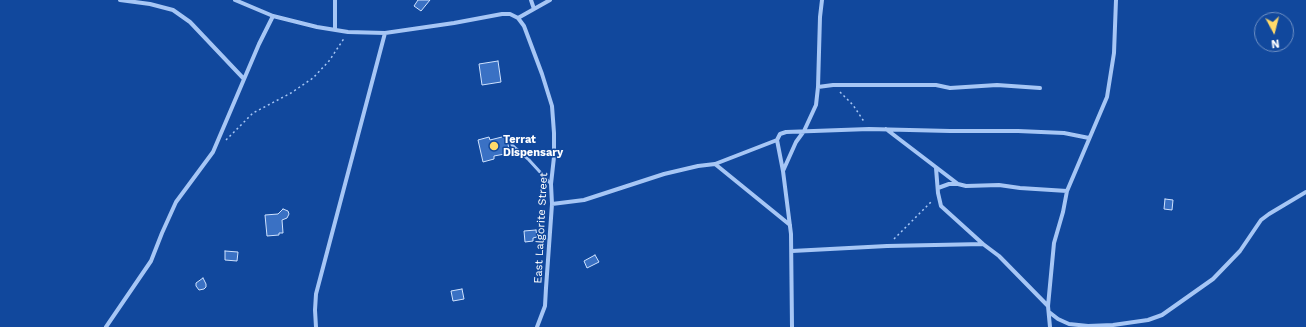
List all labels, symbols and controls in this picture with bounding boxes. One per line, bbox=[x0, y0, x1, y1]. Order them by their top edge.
north arrow bbox=[1254, 12, 1294, 52]
text: N bbox=[1271, 36, 1280, 50]
place label: Terrat Dispensary bbox=[503, 133, 563, 159]
marker: Terrat Dispensary bbox=[488, 140, 500, 152]
street label: East Lalgorite Street bbox=[531, 172, 551, 284]

